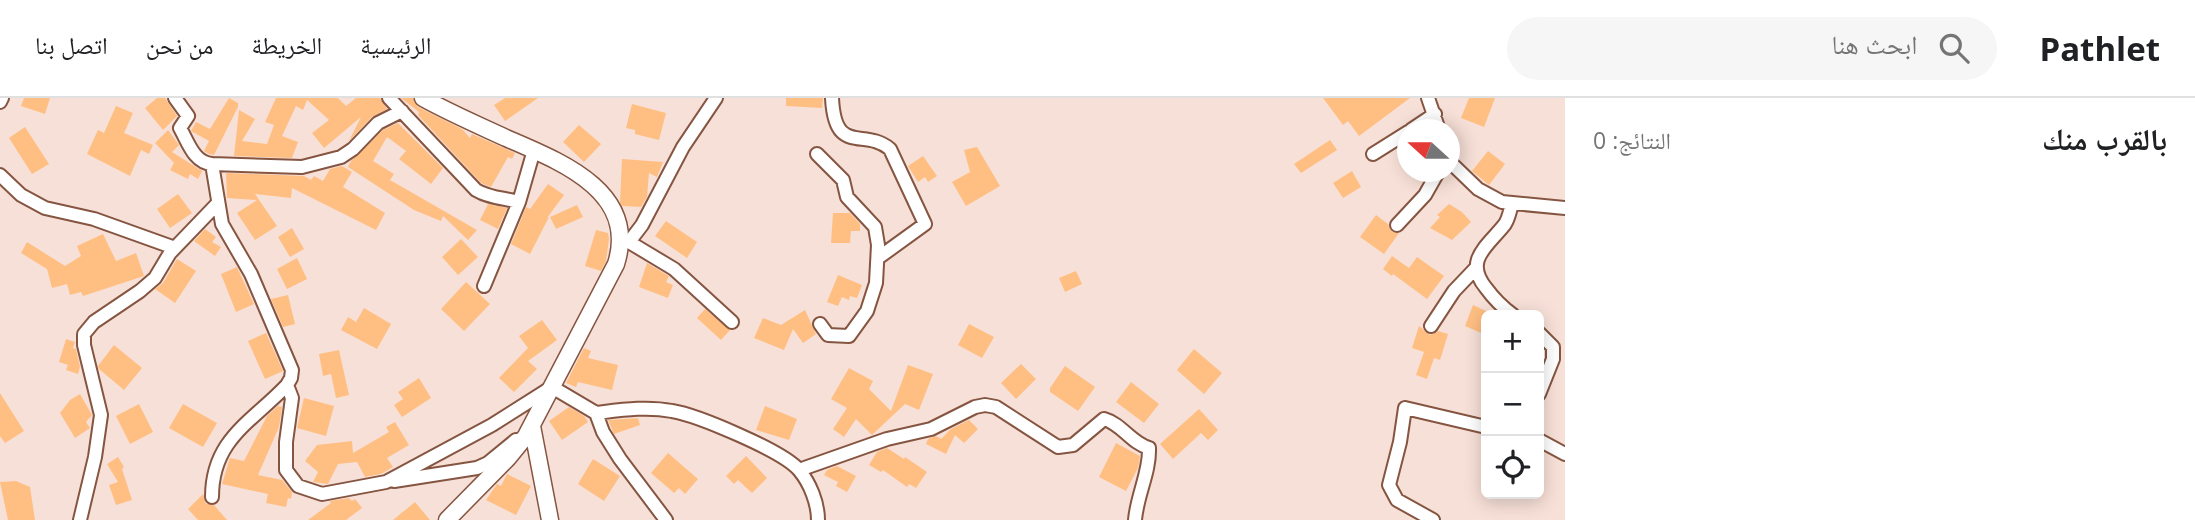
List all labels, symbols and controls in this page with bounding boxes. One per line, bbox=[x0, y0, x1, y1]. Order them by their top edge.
search box bbox=[1507, 17, 1997, 80]
text: ابحث هنا bbox=[1831, 26, 1917, 62]
text: Pathlet bbox=[2039, 26, 2160, 71]
text: اتصل بنا bbox=[35, 28, 108, 61]
text: من نحن bbox=[146, 28, 214, 61]
text: الخريطة bbox=[252, 28, 322, 61]
text: الرئيسية bbox=[360, 28, 431, 61]
icon: search bbox=[1935, 29, 1973, 67]
text: بالقرب منك bbox=[2042, 118, 2167, 159]
north arrow bbox=[1397, 119, 1460, 182]
text: النتائج: 0 bbox=[1593, 124, 1671, 156]
map controls bbox=[1481, 310, 1544, 499]
button: + bbox=[1481, 310, 1544, 373]
button: − bbox=[1481, 373, 1544, 436]
button: locate bbox=[1481, 436, 1544, 499]

